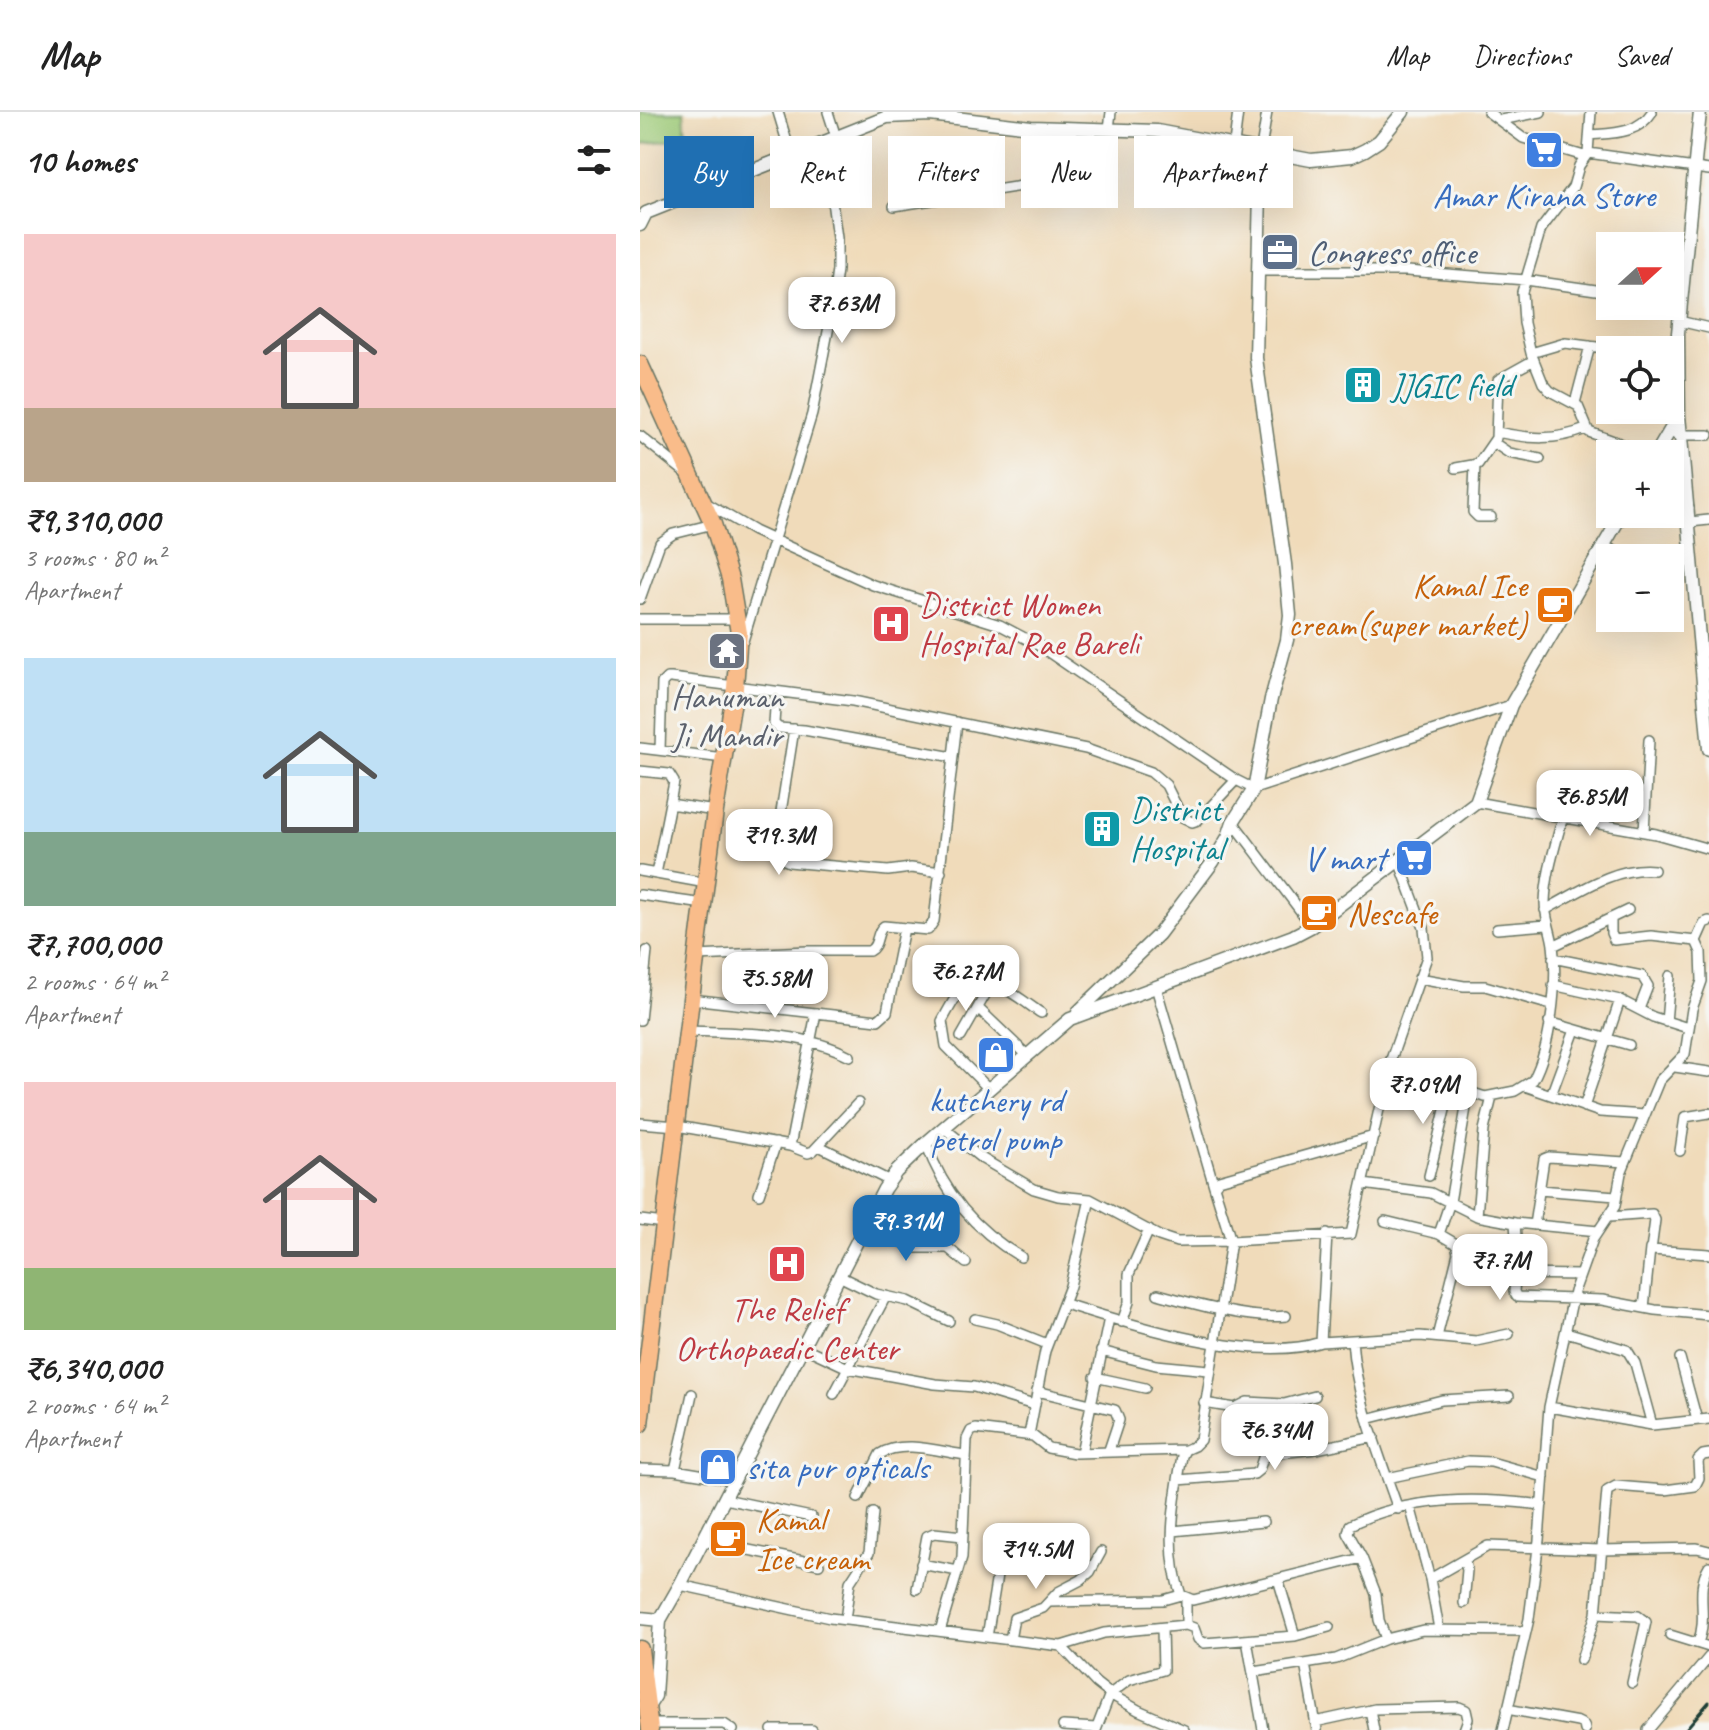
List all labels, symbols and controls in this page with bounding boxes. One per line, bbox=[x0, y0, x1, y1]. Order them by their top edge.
text: Map bbox=[40, 32, 99, 79]
text: Map bbox=[1386, 38, 1429, 73]
text: Directions bbox=[1473, 38, 1571, 73]
text: Saved bbox=[1615, 38, 1669, 73]
supermarket icon: Amar Kirana Store bbox=[1523, 129, 1565, 171]
chip: Buy bbox=[664, 136, 754, 208]
chip: Rent bbox=[770, 136, 872, 208]
chip: Filters bbox=[888, 136, 1005, 208]
chip: New bbox=[1021, 136, 1118, 208]
chip: Apartment bbox=[1134, 136, 1293, 208]
icon: filters bbox=[572, 138, 616, 182]
text: 10 homes bbox=[24, 139, 135, 182]
place label: Amar Kirana Store bbox=[1433, 174, 1657, 217]
office icon: Congress office bbox=[1259, 231, 1301, 273]
place label: Congress office bbox=[1308, 231, 1479, 274]
north arrow bbox=[1596, 232, 1684, 320]
map controls bbox=[1596, 232, 1684, 632]
pin: ₹7.63M bbox=[777, 277, 907, 345]
icon: home bbox=[248, 286, 392, 430]
text: ₹7.63M bbox=[806, 286, 878, 319]
button: locate bbox=[1596, 336, 1684, 424]
building icon: JJGIC field bbox=[1342, 364, 1384, 406]
place label: JJGIC field bbox=[1389, 364, 1518, 407]
button: + bbox=[1596, 440, 1684, 528]
text: ₹9,310,000 bbox=[24, 498, 159, 541]
text: 3 rooms · 80 m² bbox=[24, 541, 165, 574]
button: − bbox=[1596, 544, 1684, 632]
place label: Kamal Ice cream(super market) bbox=[1288, 564, 1529, 646]
text: Apartment bbox=[24, 574, 120, 607]
place label: District Women Hospital Rae Bareli bbox=[919, 583, 1143, 665]
cafe icon: Kamal Ice cream(super market) bbox=[1534, 584, 1576, 626]
hospital icon: District Women Hospital Rae Bareli bbox=[870, 603, 912, 645]
temple icon: Hanuman Ji Mandir bbox=[706, 630, 748, 672]
place label: Hanuman Ji Mandir bbox=[670, 675, 785, 757]
icon: home bbox=[248, 710, 392, 854]
pin: ₹6.85M bbox=[1525, 770, 1655, 838]
text: ₹6.85M bbox=[1554, 779, 1626, 812]
place label: District Hospital bbox=[1130, 788, 1229, 870]
building icon: District Hospital bbox=[1081, 808, 1123, 850]
pin: ₹19.3M bbox=[714, 809, 844, 877]
text: ₹19.3M bbox=[744, 818, 814, 851]
place label: V mart bbox=[1304, 837, 1391, 880]
supermarket icon: V mart bbox=[1393, 837, 1435, 879]
cafe icon: Nescafe bbox=[1298, 892, 1340, 934]
place label: Nescafe bbox=[1347, 892, 1439, 935]
text: ₹7,700,000 bbox=[24, 922, 160, 965]
pin: ₹6.27M bbox=[901, 945, 1031, 1013]
pin: ₹5.58M bbox=[710, 952, 840, 1020]
text: ₹6.27M bbox=[930, 954, 1002, 987]
text: ₹5.58M bbox=[740, 961, 810, 994]
text: 2 rooms · 64 m² bbox=[24, 965, 165, 998]
text: Apartment bbox=[24, 998, 120, 1031]
shop icon: kutchery rd petrol pump bbox=[975, 1034, 1017, 1076]
pin: ₹7.09M bbox=[1358, 1058, 1488, 1126]
text: ₹7.09M bbox=[1388, 1067, 1458, 1100]
place label: kutchery rd petrol pump bbox=[929, 1079, 1069, 1161]
icon: home bbox=[248, 1134, 392, 1278]
pin: ₹9.31M bbox=[841, 1195, 971, 1263]
text: ₹9.31M bbox=[871, 1204, 941, 1237]
pin: ₹7.7M bbox=[1444, 1234, 1556, 1302]
hospital icon: The Relief Orthopaedic Center bbox=[766, 1243, 808, 1285]
text: ₹7.7M bbox=[1471, 1243, 1530, 1276]
place label: The Relief Orthopaedic Center bbox=[676, 1288, 901, 1370]
text: ₹6,340,000 bbox=[24, 1346, 161, 1389]
text: 2 rooms · 64 m² bbox=[24, 1389, 165, 1422]
pin: ₹6.34M bbox=[1210, 1404, 1340, 1472]
text: ₹6.34M bbox=[1239, 1413, 1311, 1446]
text: Apartment bbox=[24, 1422, 120, 1455]
shop icon: sita pur opticals bbox=[697, 1446, 739, 1488]
place label: sita pur opticals bbox=[746, 1446, 932, 1489]
place label: Kamal Ice cream bbox=[756, 1498, 872, 1580]
cafe icon: Kamal Ice cream bbox=[707, 1518, 749, 1560]
pin: ₹14.5M bbox=[971, 1523, 1101, 1591]
text: ₹14.5M bbox=[1001, 1532, 1071, 1565]

